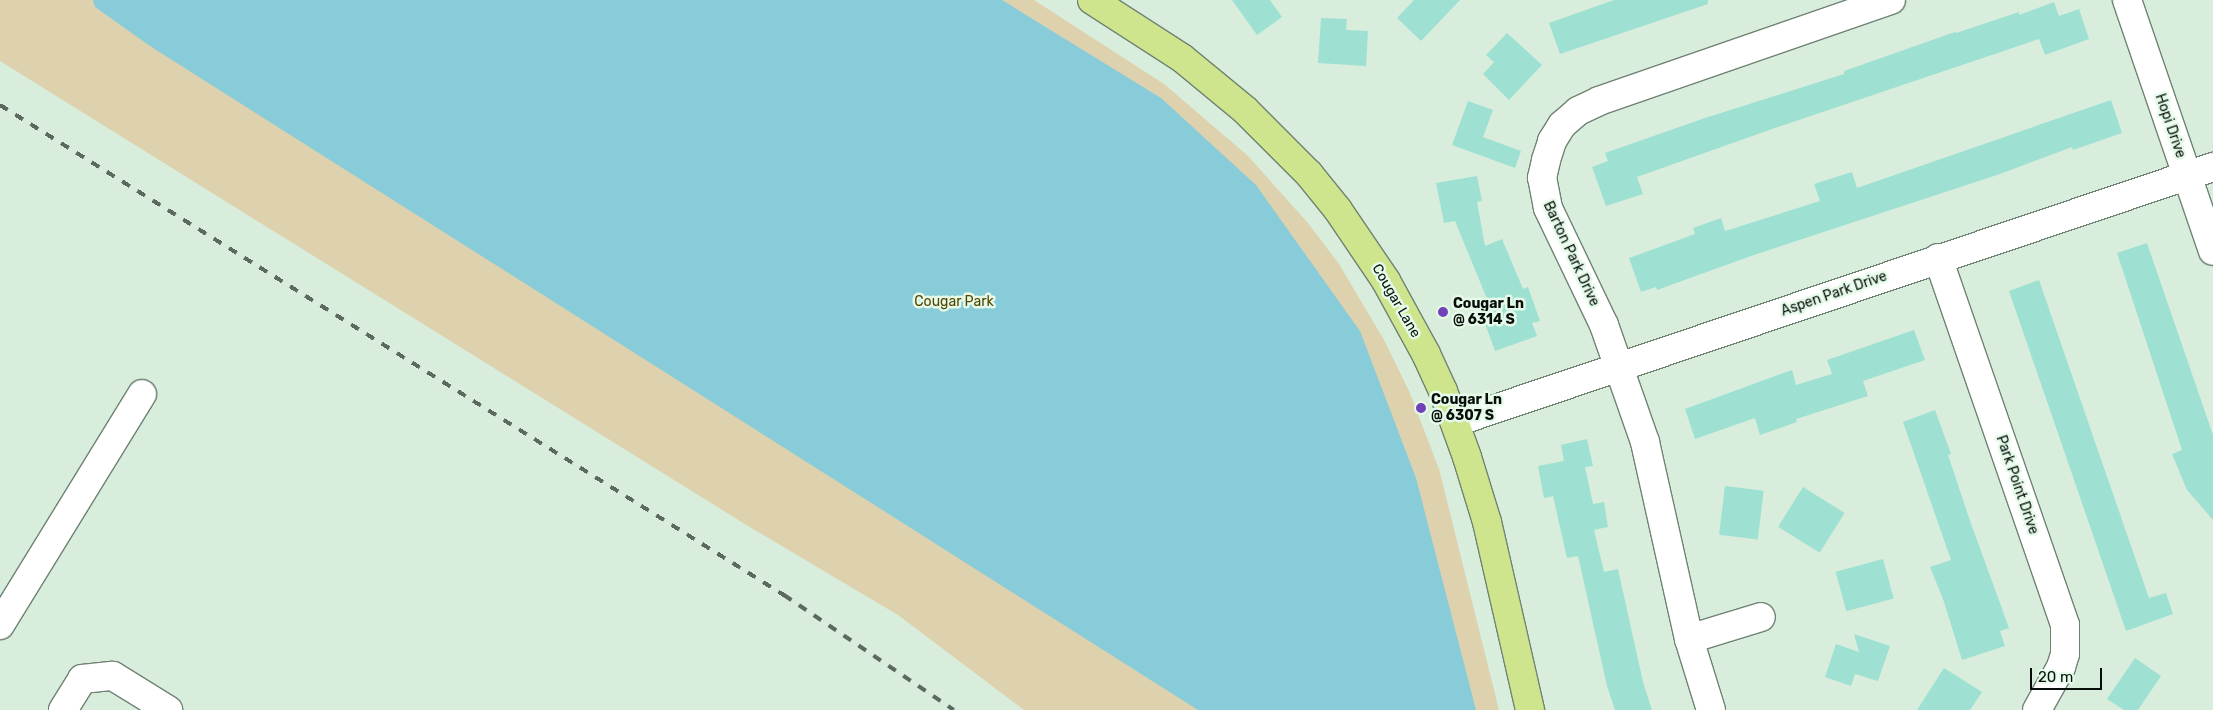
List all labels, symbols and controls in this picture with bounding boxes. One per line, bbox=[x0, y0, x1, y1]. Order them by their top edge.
street label: Hopi Drive bbox=[2151, 92, 2189, 160]
street label: Barton Park Drive bbox=[1539, 199, 1603, 309]
street label: Cougar Lane bbox=[1368, 261, 1424, 341]
street label: Aspen Park Drive bbox=[1779, 268, 1889, 320]
park label: Cougar Park bbox=[914, 294, 994, 310]
place label: Cougar Ln @ 6314 S bbox=[1453, 296, 1524, 328]
marker: Cougar Ln @ 6314 S bbox=[1437, 306, 1449, 318]
place label: Cougar Ln @ 6307 S bbox=[1431, 392, 1502, 424]
marker: Cougar Ln @ 6307 S bbox=[1415, 402, 1427, 414]
street label: Park Point Drive bbox=[1992, 433, 2042, 537]
scale bar bbox=[2033, 658, 2106, 690]
text: 20 m bbox=[2038, 668, 2073, 686]

